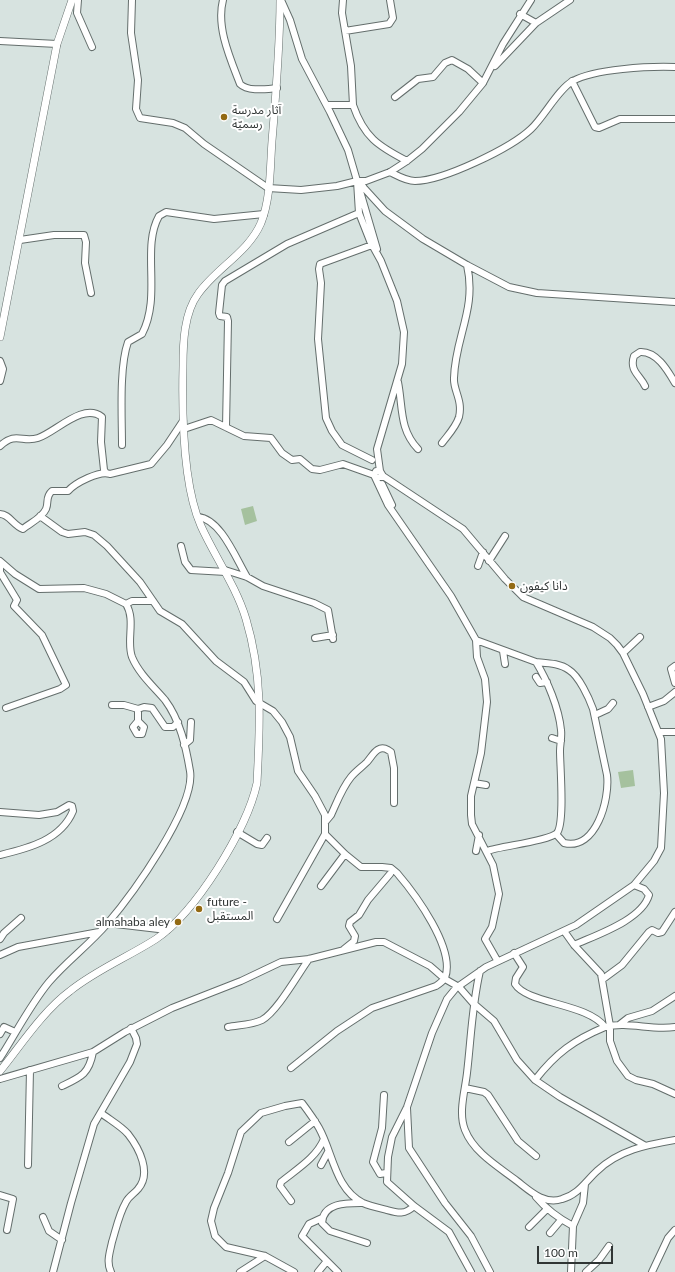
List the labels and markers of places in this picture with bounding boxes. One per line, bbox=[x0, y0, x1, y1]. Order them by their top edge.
place label: آثار مدرسة رسميّة bbox=[232, 103, 281, 131]
marker: آثار مدرسة رسميّة bbox=[219, 112, 229, 122]
place label: دانا كيفون bbox=[520, 579, 568, 593]
marker: دانا كيفون bbox=[507, 581, 517, 591]
place label: future - المستقبل bbox=[207, 895, 253, 923]
marker: future - المستقبل bbox=[194, 904, 204, 914]
place label: almahaba aley bbox=[96, 915, 170, 929]
marker: almahaba aley bbox=[173, 917, 183, 927]

